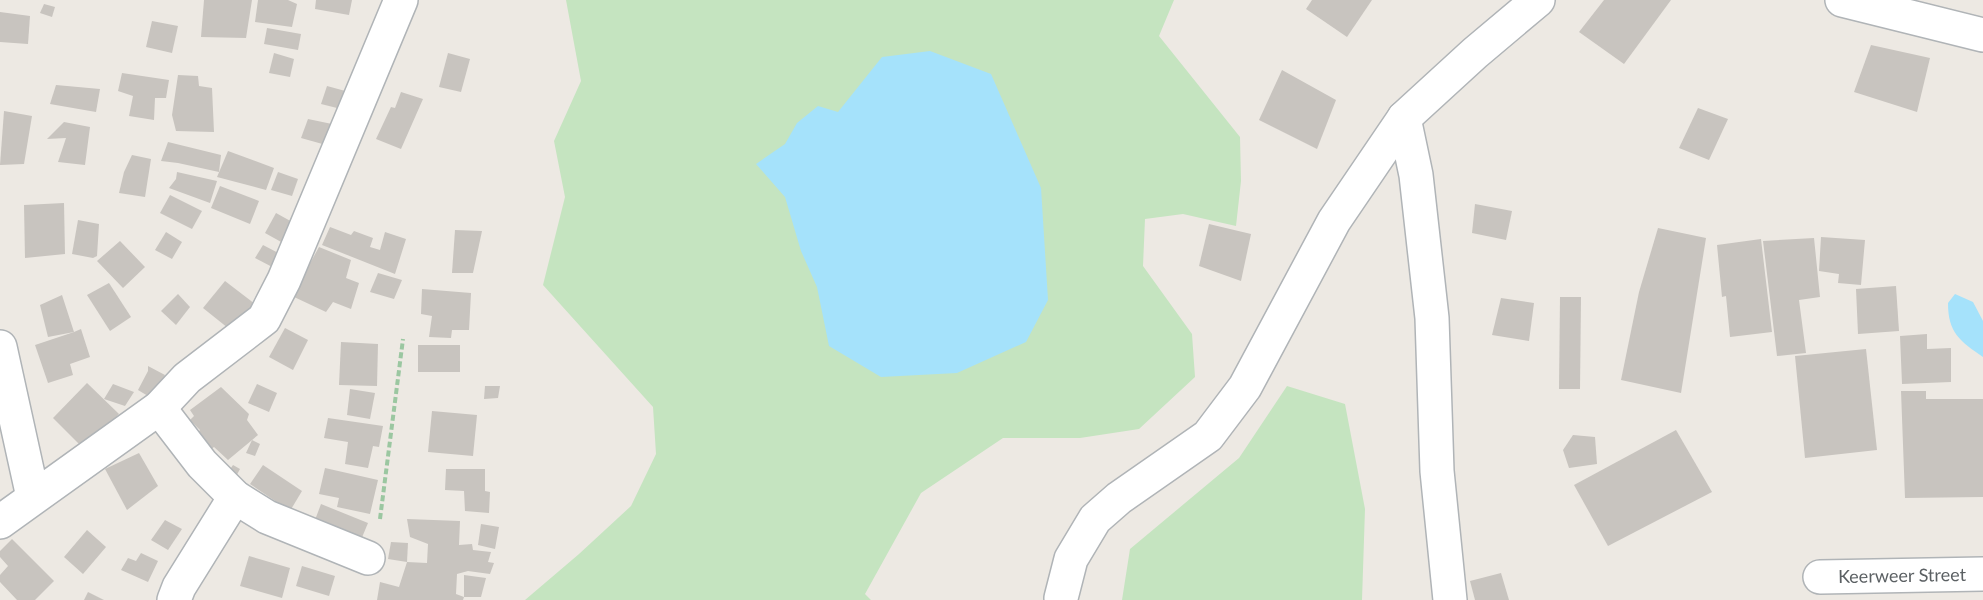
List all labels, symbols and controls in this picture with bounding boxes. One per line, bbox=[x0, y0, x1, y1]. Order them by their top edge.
street label: Keerweer Street bbox=[1838, 563, 1967, 587]

